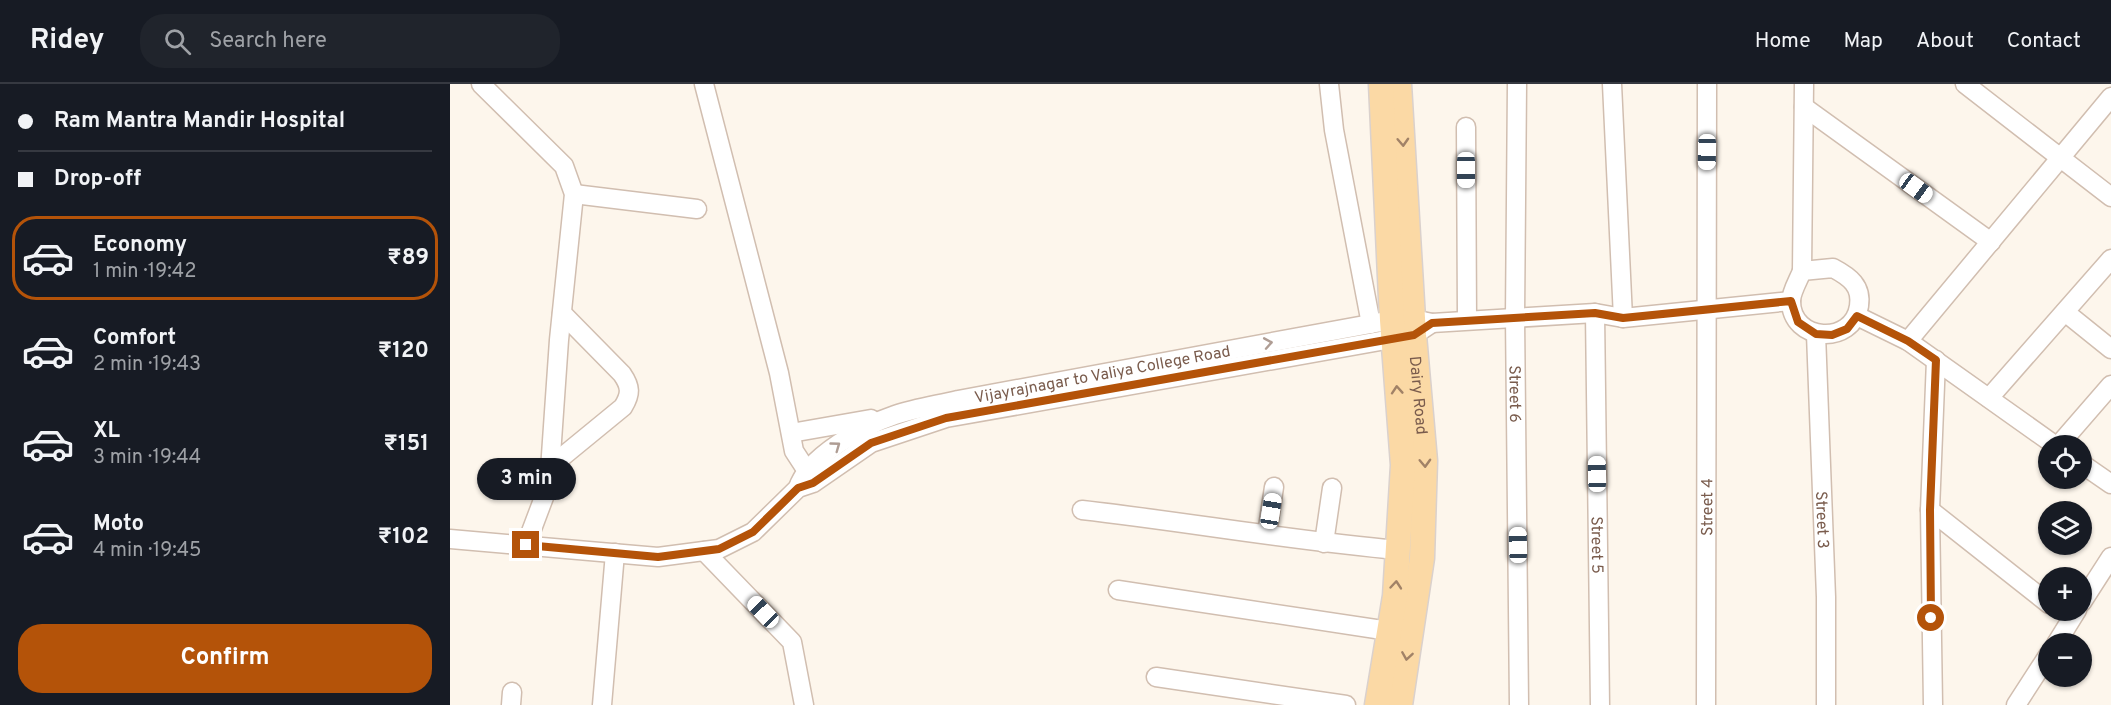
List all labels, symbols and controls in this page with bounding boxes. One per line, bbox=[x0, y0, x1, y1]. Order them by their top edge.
search box bbox=[140, 14, 560, 68]
text: Ridey bbox=[30, 23, 104, 59]
icon: search bbox=[161, 25, 194, 58]
text: Search here bbox=[209, 28, 327, 55]
text: Home bbox=[1755, 28, 1811, 55]
text: Map bbox=[1844, 28, 1883, 55]
text: About bbox=[1916, 28, 1974, 55]
text: Contact bbox=[2007, 28, 2081, 55]
text: Ram Mantra Mandir Hospital bbox=[54, 108, 345, 135]
car bbox=[1698, 134, 1716, 170]
one-way arrow bbox=[1396, 138, 1409, 147]
car bbox=[1457, 152, 1475, 188]
text: Drop-off bbox=[54, 166, 141, 193]
car bbox=[1896, 170, 1936, 206]
icon: car bbox=[21, 231, 75, 285]
text: Economy bbox=[93, 232, 187, 259]
text: ₹89 bbox=[387, 245, 429, 272]
text: 1 min · 19:42 bbox=[93, 259, 196, 285]
icon: car bbox=[21, 324, 75, 378]
text: Comfort bbox=[93, 325, 176, 352]
one-way arrow bbox=[1263, 337, 1273, 350]
text: ₹120 bbox=[378, 338, 429, 365]
street label: Vijayrajnagar to Valiya College Road bbox=[973, 342, 1232, 409]
text: 2 min · 19:43 bbox=[93, 352, 201, 378]
street label: Dairy Road bbox=[1404, 355, 1431, 436]
street label: Street 6 bbox=[1503, 365, 1524, 423]
one-way arrow bbox=[1391, 386, 1404, 395]
icon: car bbox=[21, 417, 75, 471]
text: XL bbox=[93, 418, 120, 445]
text: ₹151 bbox=[384, 431, 429, 458]
map controls bbox=[2038, 435, 2092, 687]
button: locate bbox=[2038, 435, 2092, 489]
one-way arrow bbox=[830, 442, 841, 453]
text: 3 min · 19:44 bbox=[93, 445, 201, 471]
car bbox=[1588, 456, 1606, 492]
callout: 3 min bbox=[476, 458, 575, 500]
one-way arrow bbox=[1418, 458, 1431, 467]
text: 3 min bbox=[500, 466, 553, 492]
street label: Street 4 bbox=[1698, 478, 1718, 536]
street label: Street 3 bbox=[1810, 491, 1832, 549]
car bbox=[1259, 492, 1283, 530]
button: layers bbox=[2038, 501, 2092, 555]
icon: car bbox=[21, 510, 75, 564]
text: Moto bbox=[93, 511, 144, 538]
street label: Street 5 bbox=[1586, 516, 1606, 574]
text: ₹102 bbox=[378, 524, 429, 551]
car bbox=[1509, 527, 1527, 563]
route end bbox=[512, 531, 539, 558]
text: 4 min · 19:45 bbox=[93, 538, 202, 564]
button: + bbox=[2038, 567, 2092, 621]
one-way arrow bbox=[1389, 580, 1402, 590]
car bbox=[744, 593, 782, 631]
route start bbox=[1917, 604, 1944, 631]
button: Confirm bbox=[18, 624, 432, 693]
button: − bbox=[2038, 633, 2092, 687]
one-way arrow bbox=[1401, 651, 1414, 661]

